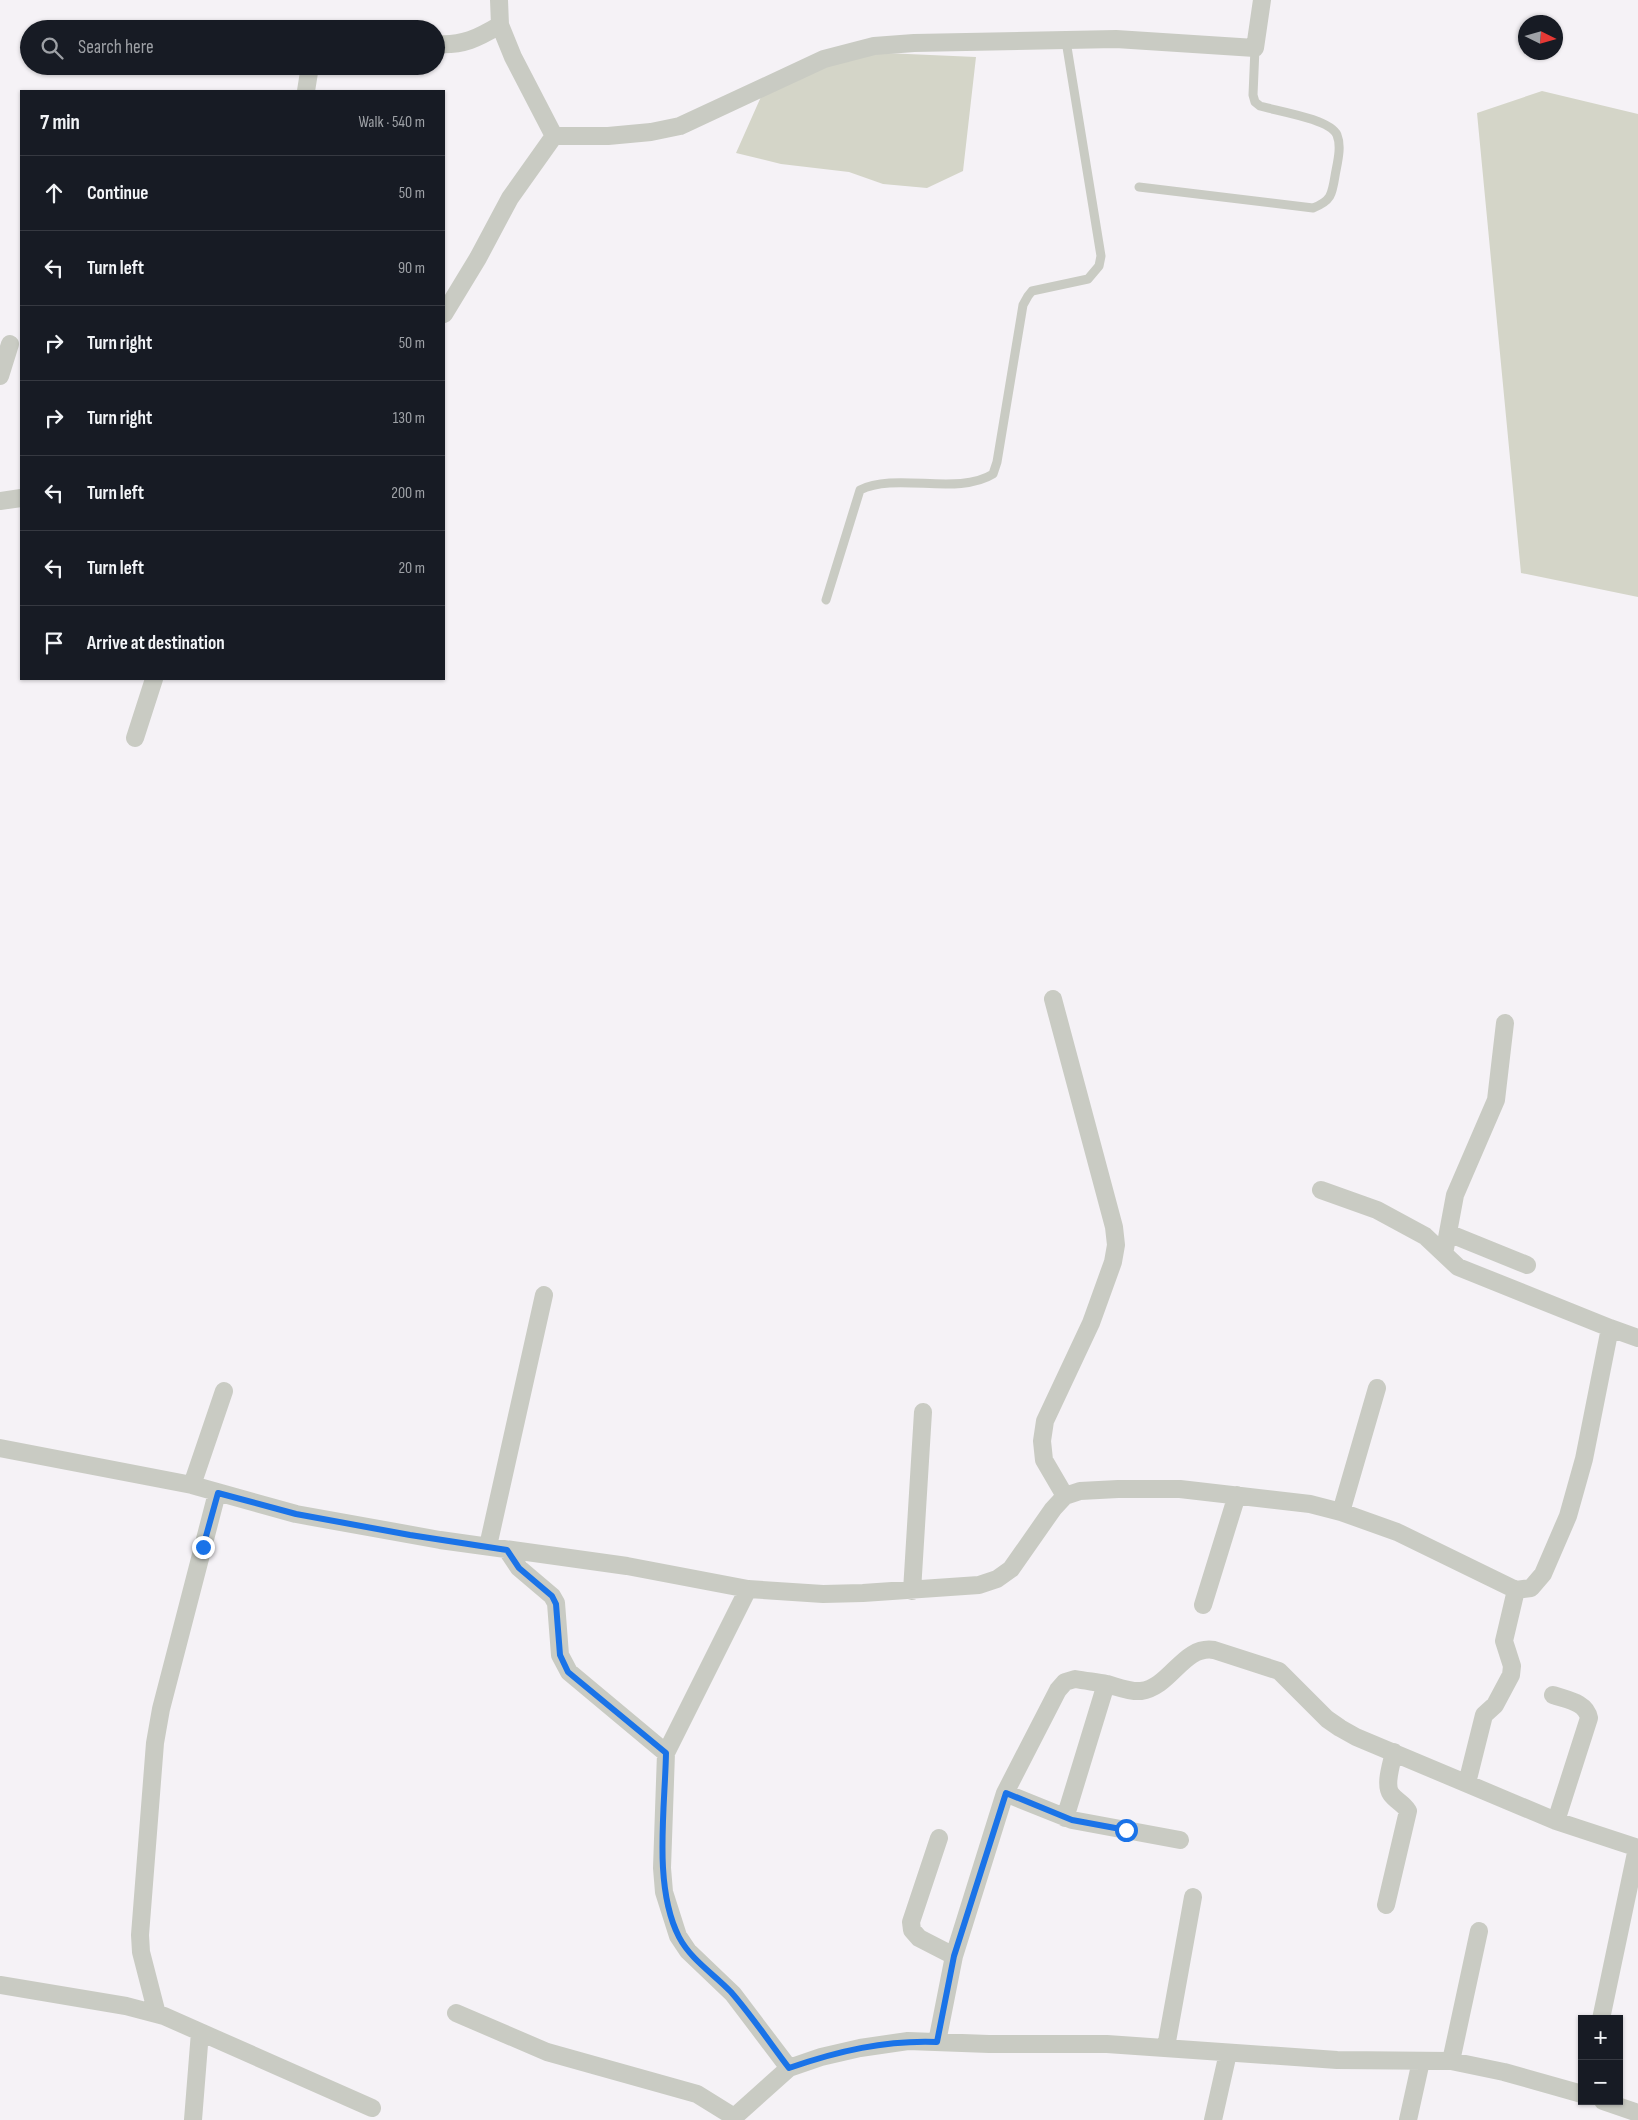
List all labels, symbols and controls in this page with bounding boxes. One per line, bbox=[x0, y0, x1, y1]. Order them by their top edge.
north arrow bbox=[1518, 15, 1563, 60]
search box bbox=[20, 20, 445, 75]
icon: search bbox=[38, 34, 66, 62]
text: Search here bbox=[78, 36, 154, 59]
text: 7 min bbox=[40, 110, 80, 135]
text: Walk · 540 m bbox=[358, 113, 425, 132]
icon: ahead bbox=[40, 179, 68, 207]
text: Continue bbox=[87, 182, 148, 205]
text: 50 m bbox=[399, 184, 425, 203]
icon: left bbox=[40, 254, 68, 282]
text: Turn left bbox=[87, 257, 144, 280]
text: 90 m bbox=[398, 259, 425, 278]
icon: right bbox=[40, 329, 68, 357]
text: Turn right bbox=[87, 332, 152, 355]
text: 50 m bbox=[399, 334, 425, 353]
icon: right bbox=[40, 404, 68, 432]
text: Turn right bbox=[87, 407, 152, 430]
text: 130 m bbox=[393, 409, 425, 428]
icon: left bbox=[40, 479, 68, 507]
text: Turn left bbox=[87, 482, 144, 505]
text: 200 m bbox=[391, 484, 425, 503]
icon: left bbox=[40, 554, 68, 582]
text: Turn left bbox=[87, 557, 144, 580]
text: 20 m bbox=[398, 559, 425, 578]
icon: arrive bbox=[40, 629, 68, 657]
text: Arrive at destination bbox=[87, 632, 225, 655]
route end bbox=[192, 1536, 215, 1559]
route start bbox=[1115, 1819, 1138, 1842]
map controls bbox=[1578, 2015, 1623, 2105]
button: + bbox=[1578, 2015, 1623, 2060]
button: − bbox=[1578, 2060, 1623, 2105]

